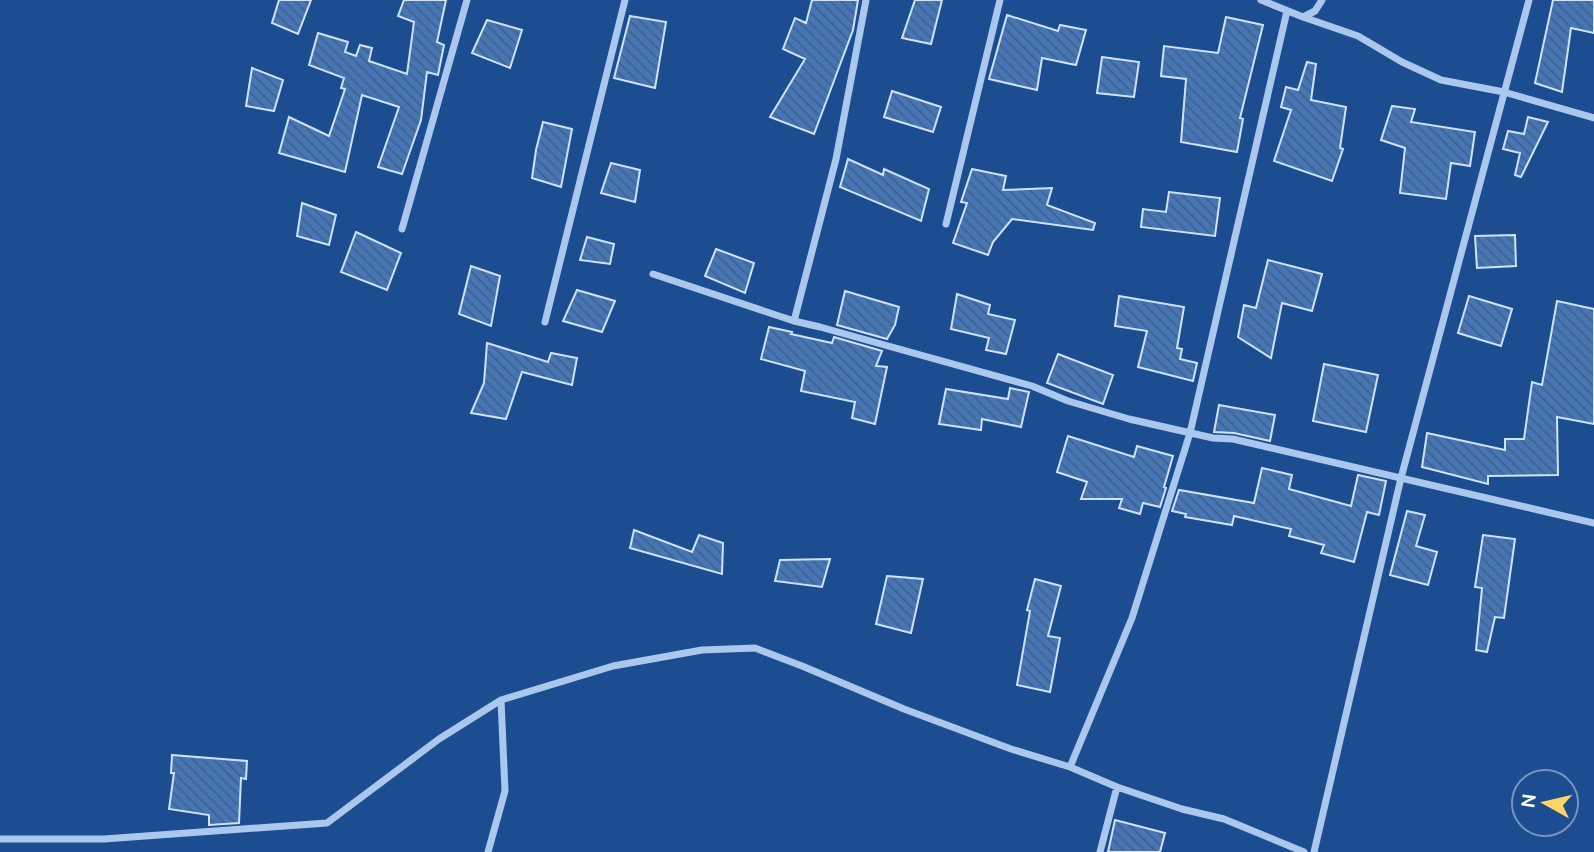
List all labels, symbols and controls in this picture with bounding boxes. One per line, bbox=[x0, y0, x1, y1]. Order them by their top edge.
north arrow bbox=[1510, 768, 1580, 838]
text: N bbox=[1516, 792, 1540, 809]

